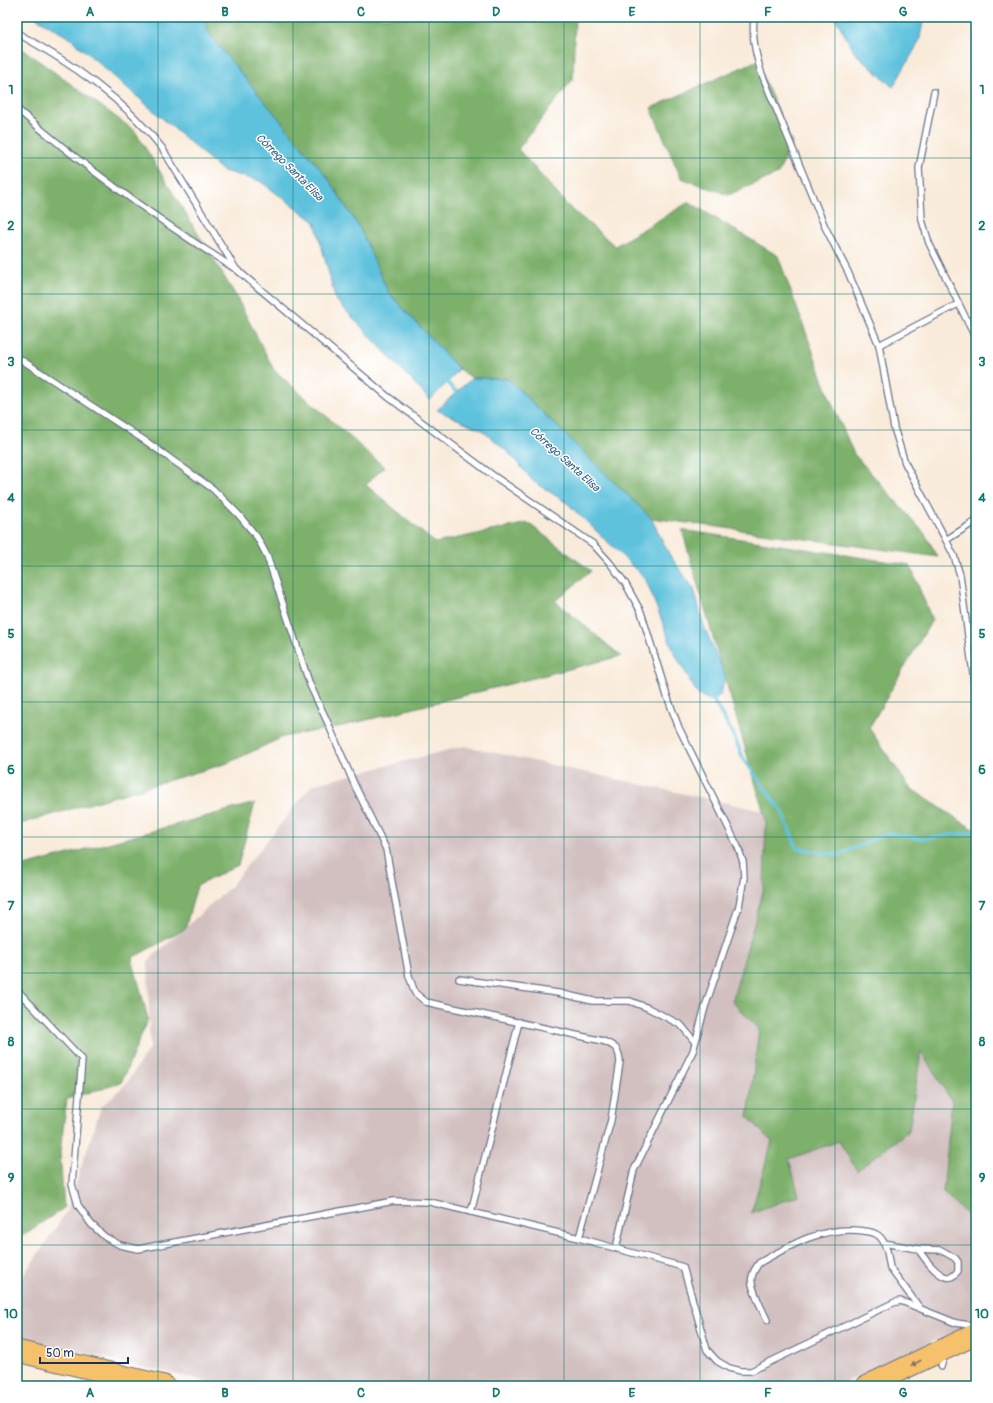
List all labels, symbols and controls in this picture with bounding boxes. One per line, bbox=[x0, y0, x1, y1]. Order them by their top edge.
text: A bbox=[86, 4, 95, 20]
text: B bbox=[221, 4, 229, 20]
text: C bbox=[357, 4, 365, 20]
text: D bbox=[492, 4, 500, 20]
text: E bbox=[629, 4, 636, 20]
text: F bbox=[764, 4, 772, 20]
text: G bbox=[899, 4, 908, 20]
text: 1 bbox=[8, 82, 14, 98]
text: 1 bbox=[979, 82, 985, 98]
water label: Córrego Santa Elisa bbox=[253, 131, 326, 204]
text: 2 bbox=[7, 218, 15, 234]
text: 2 bbox=[978, 218, 986, 234]
text: 3 bbox=[7, 354, 15, 370]
text: 3 bbox=[978, 354, 986, 370]
water label: Córrego Santa Elisa bbox=[527, 425, 603, 495]
text: 4 bbox=[7, 490, 15, 506]
text: 4 bbox=[978, 490, 986, 506]
text: 5 bbox=[7, 626, 15, 642]
text: 5 bbox=[978, 626, 986, 642]
text: 6 bbox=[7, 762, 15, 778]
text: 6 bbox=[978, 762, 986, 778]
text: 7 bbox=[8, 898, 15, 914]
text: 7 bbox=[979, 898, 986, 914]
text: 8 bbox=[8, 1034, 15, 1050]
text: 8 bbox=[979, 1034, 986, 1050]
text: 9 bbox=[8, 1170, 15, 1186]
text: 9 bbox=[979, 1170, 986, 1186]
text: 10 bbox=[4, 1306, 18, 1322]
text: 10 bbox=[975, 1306, 989, 1322]
scale bar bbox=[40, 1339, 128, 1365]
text: 50 m bbox=[46, 1346, 74, 1361]
one-way arrow bbox=[910, 1360, 921, 1366]
text: A bbox=[86, 1385, 95, 1401]
text: B bbox=[221, 1385, 229, 1401]
text: C bbox=[357, 1385, 365, 1401]
text: D bbox=[492, 1385, 500, 1401]
text: E bbox=[629, 1385, 636, 1401]
text: F bbox=[764, 1385, 772, 1401]
text: G bbox=[899, 1385, 908, 1401]

